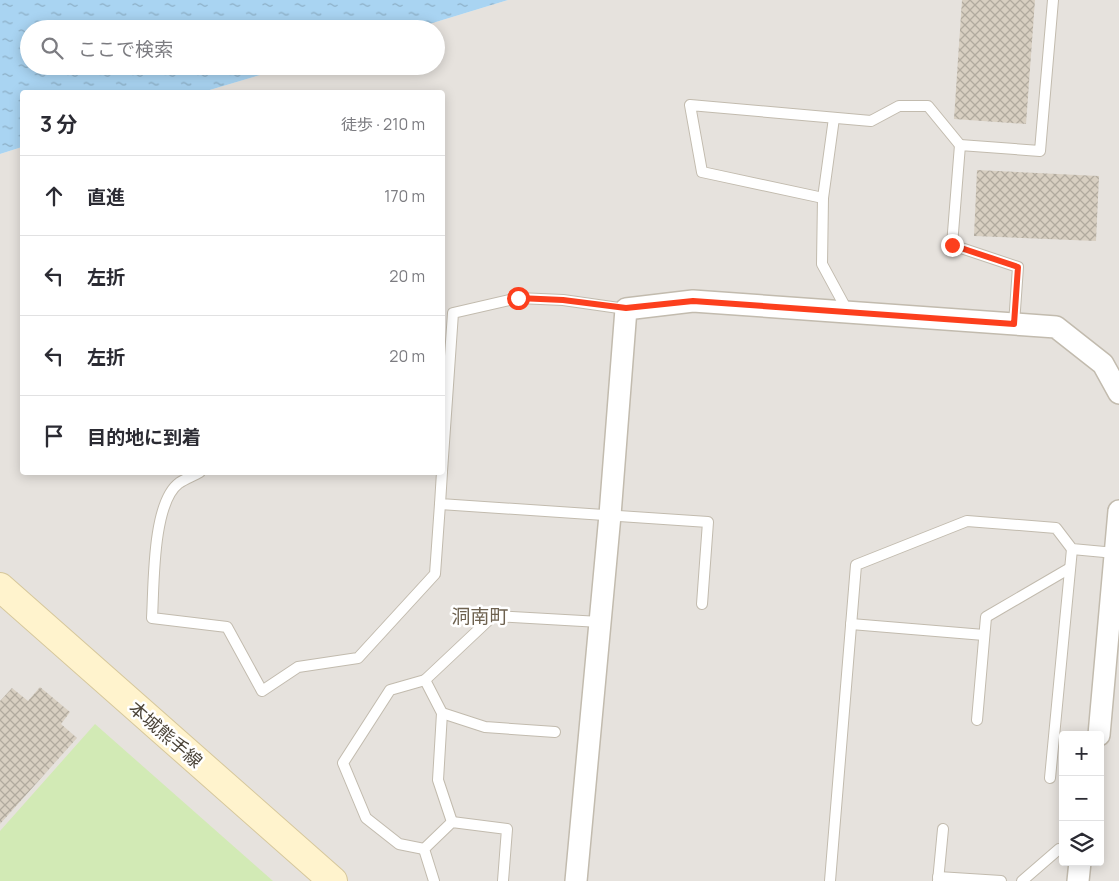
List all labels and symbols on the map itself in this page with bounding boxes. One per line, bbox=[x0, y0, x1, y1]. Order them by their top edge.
route end bbox=[941, 234, 964, 257]
route start bbox=[507, 287, 530, 310]
district label: 洞南町 bbox=[451, 603, 509, 629]
street label: 本城熊手線 bbox=[124, 695, 208, 773]

